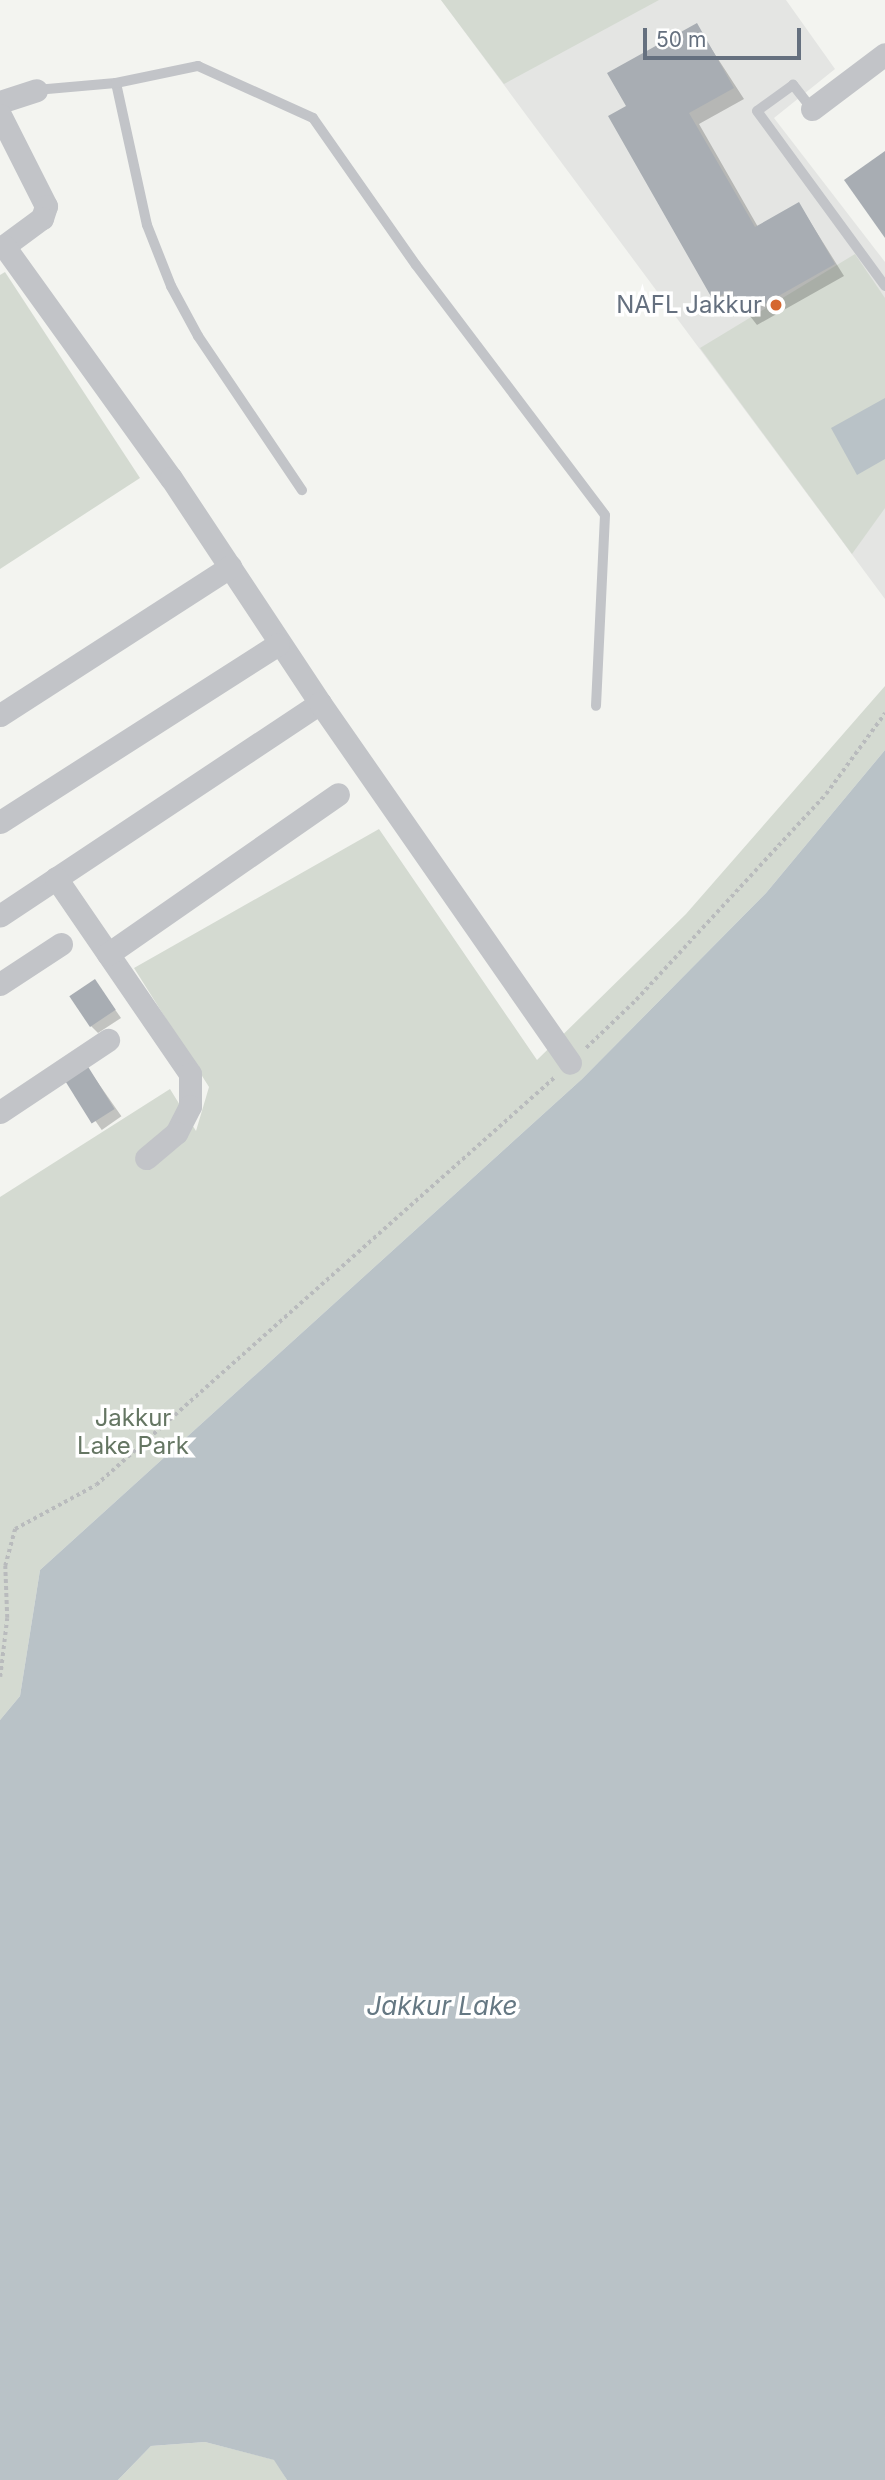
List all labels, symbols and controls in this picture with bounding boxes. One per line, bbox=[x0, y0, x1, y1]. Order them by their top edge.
scale bar bbox=[647, 14, 804, 58]
text: 50 m bbox=[656, 27, 706, 52]
place label: NAFL Jakkur bbox=[616, 291, 762, 319]
marker: NAFL Jakkur bbox=[768, 297, 784, 313]
park label: Jakkur Lake Park bbox=[77, 1404, 189, 1460]
water label: Jakkur Lake bbox=[366, 1990, 518, 2022]

